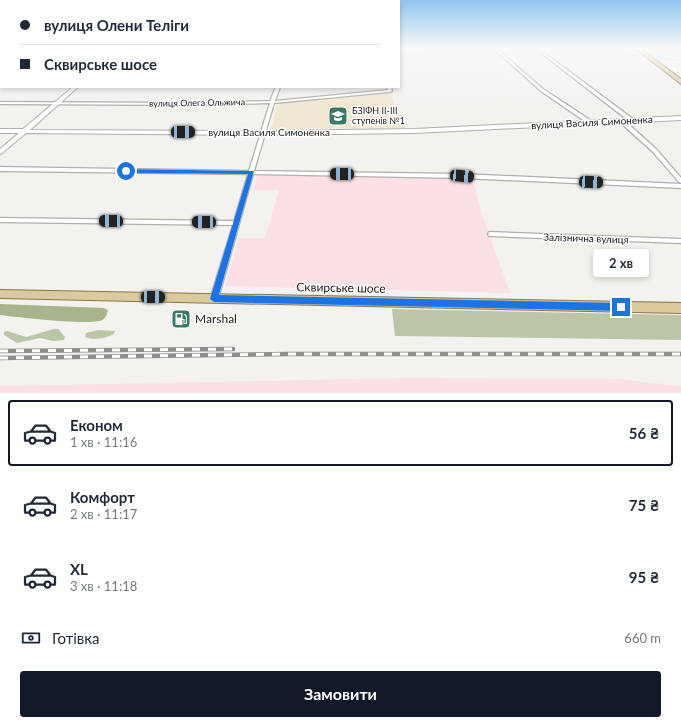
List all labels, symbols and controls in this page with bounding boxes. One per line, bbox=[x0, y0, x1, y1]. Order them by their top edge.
text: вулиця Олени Теліги bbox=[44, 16, 189, 34]
text: Сквирське шосе bbox=[44, 55, 157, 73]
street label: вулиця Олега Ольжича bbox=[149, 96, 245, 109]
school or university icon: БЗІФН ІІ-ІІІ ступенів №1 bbox=[327, 105, 349, 127]
place label: БЗІФН ІІ-ІІІ ступенів №1 bbox=[352, 105, 405, 126]
street label: вулиця Василя Симоненка bbox=[531, 113, 653, 131]
car bbox=[171, 126, 195, 138]
street label: вулиця Василя Симоненка bbox=[208, 126, 330, 138]
route start bbox=[117, 162, 135, 180]
car bbox=[330, 168, 354, 180]
car bbox=[450, 169, 474, 183]
car bbox=[579, 175, 603, 189]
car bbox=[99, 215, 123, 227]
car bbox=[192, 216, 216, 228]
street label: Залізнична вулиця bbox=[543, 231, 629, 245]
callout: 2 хв bbox=[593, 249, 649, 277]
text: 2 хв bbox=[609, 255, 633, 271]
street label: Сквирське шосе bbox=[296, 279, 386, 296]
car bbox=[141, 291, 165, 303]
route end bbox=[612, 298, 630, 316]
fuel station icon: Marshal bbox=[170, 308, 192, 330]
place label: Marshal bbox=[195, 311, 237, 326]
icon: car bbox=[22, 415, 58, 451]
text: Економ bbox=[70, 416, 123, 434]
text: 56 ₴ bbox=[629, 424, 659, 442]
text: 1 хв · 11:16 bbox=[70, 434, 137, 450]
icon: car bbox=[22, 487, 58, 523]
text: Комфорт bbox=[70, 488, 135, 506]
text: 75 ₴ bbox=[629, 496, 659, 514]
text: 2 хв · 11:17 bbox=[70, 506, 137, 522]
icon: car bbox=[22, 559, 58, 595]
text: XL bbox=[70, 560, 88, 578]
text: 95 ₴ bbox=[629, 568, 659, 586]
text: 3 хв · 11:18 bbox=[70, 578, 137, 594]
icon: cash bbox=[20, 627, 42, 649]
text: Готівка bbox=[52, 629, 100, 647]
text: 660 m bbox=[624, 630, 661, 646]
button: Замовити bbox=[20, 671, 661, 717]

